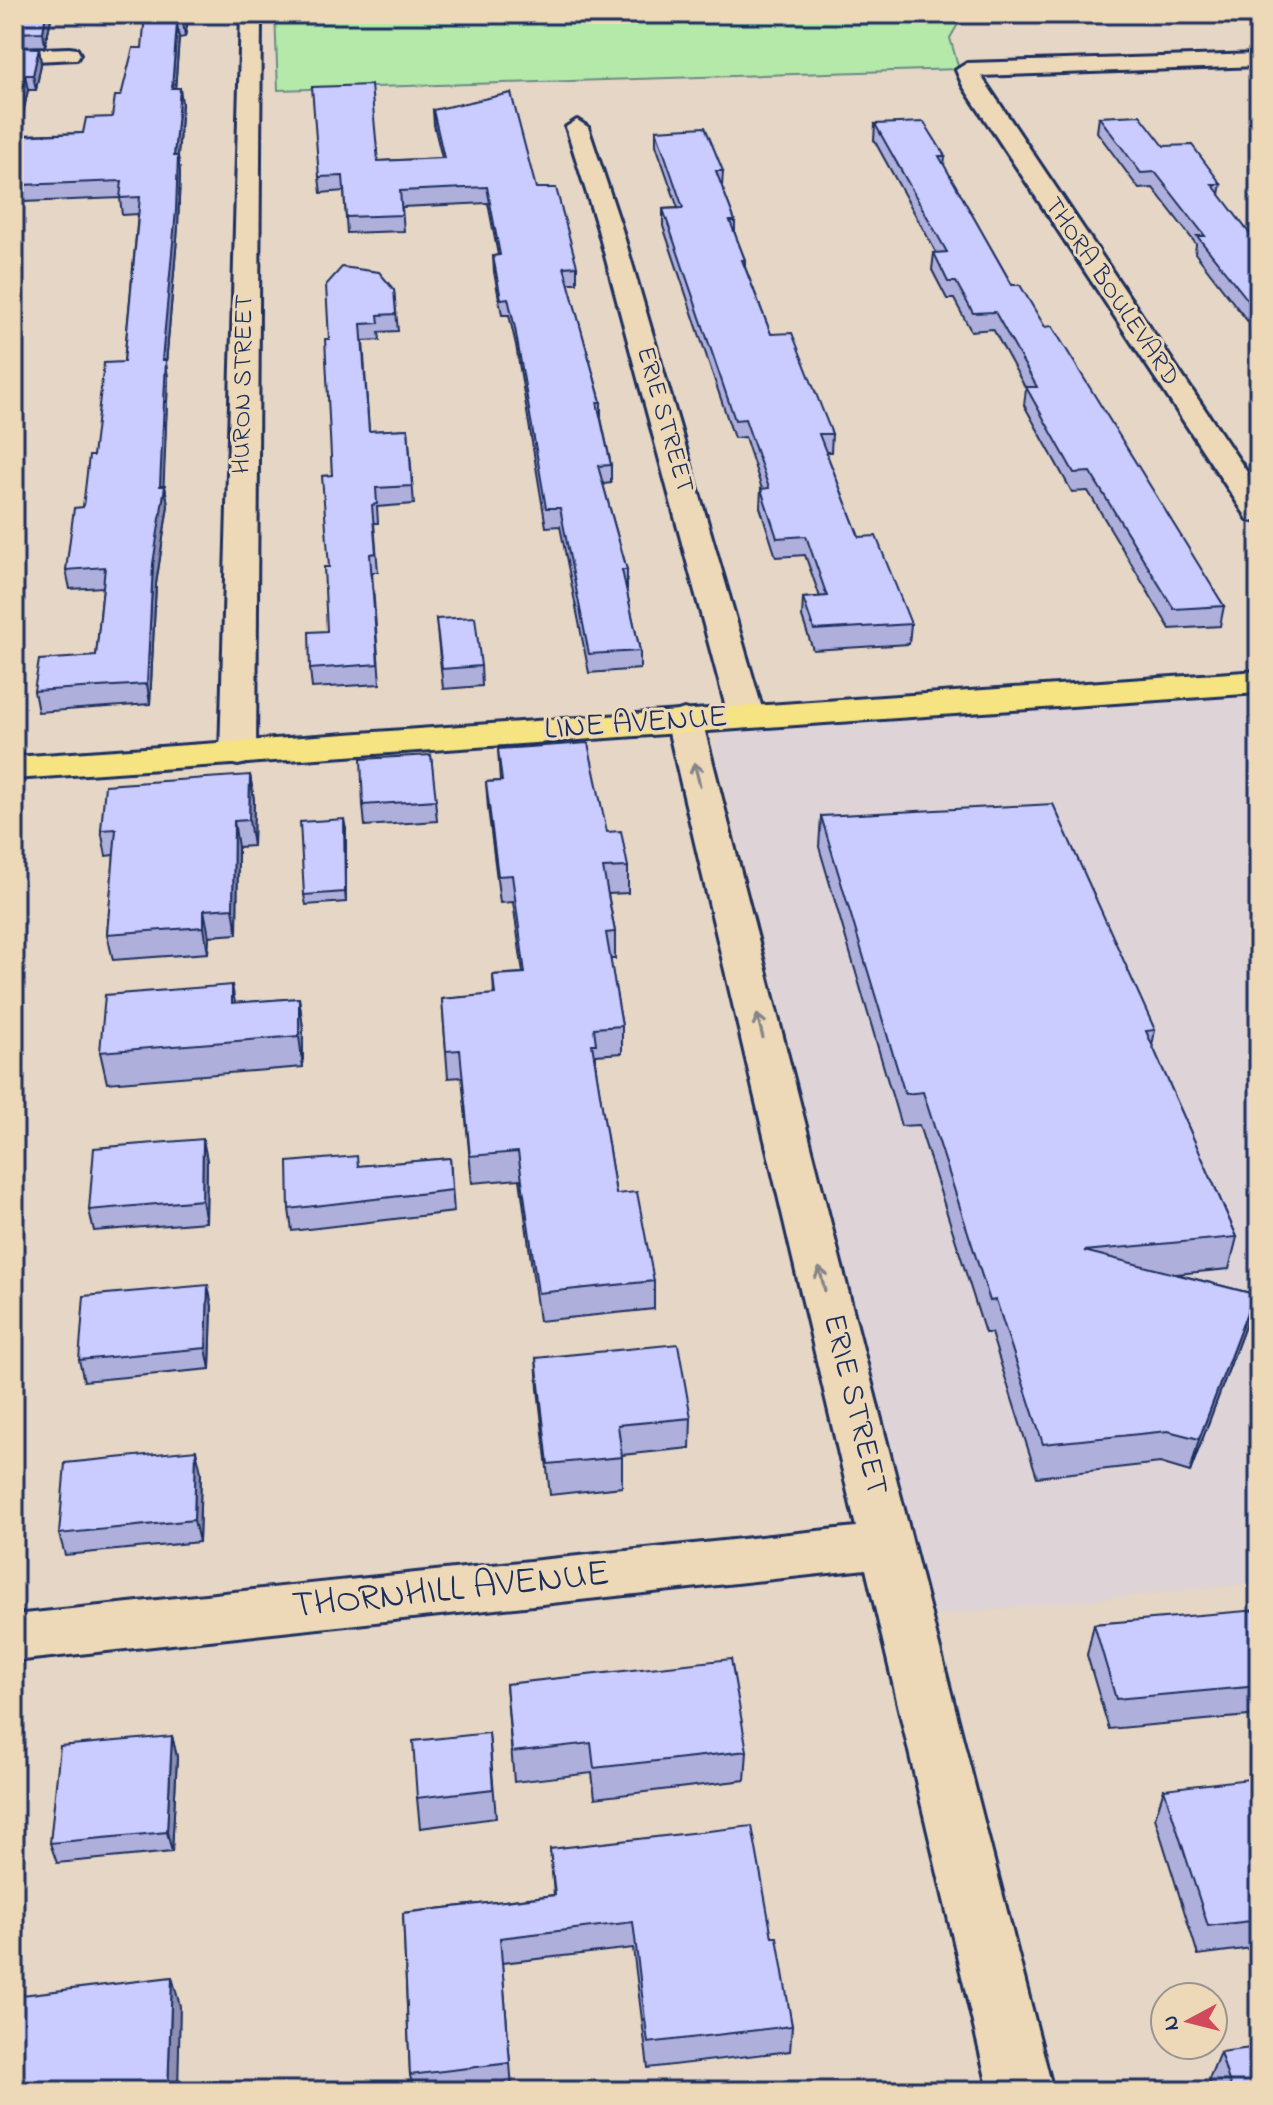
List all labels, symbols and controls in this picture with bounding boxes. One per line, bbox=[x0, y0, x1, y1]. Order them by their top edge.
street label: THORA BOULEVARD bbox=[1034, 190, 1188, 394]
street label: HURON STREET bbox=[223, 294, 265, 474]
street label: ERIE STREET bbox=[625, 342, 703, 498]
street label: LINE AVENUE bbox=[543, 694, 729, 754]
one-way arrow bbox=[689, 761, 704, 787]
one-way arrow bbox=[751, 1014, 766, 1040]
one-way arrow bbox=[814, 1266, 829, 1292]
street label: ERIE STREET bbox=[809, 1309, 899, 1501]
street label: THORNHILL AVENUE bbox=[290, 1546, 612, 1636]
north arrow bbox=[1149, 1981, 1229, 2061]
text: N bbox=[1155, 2014, 1189, 2032]

